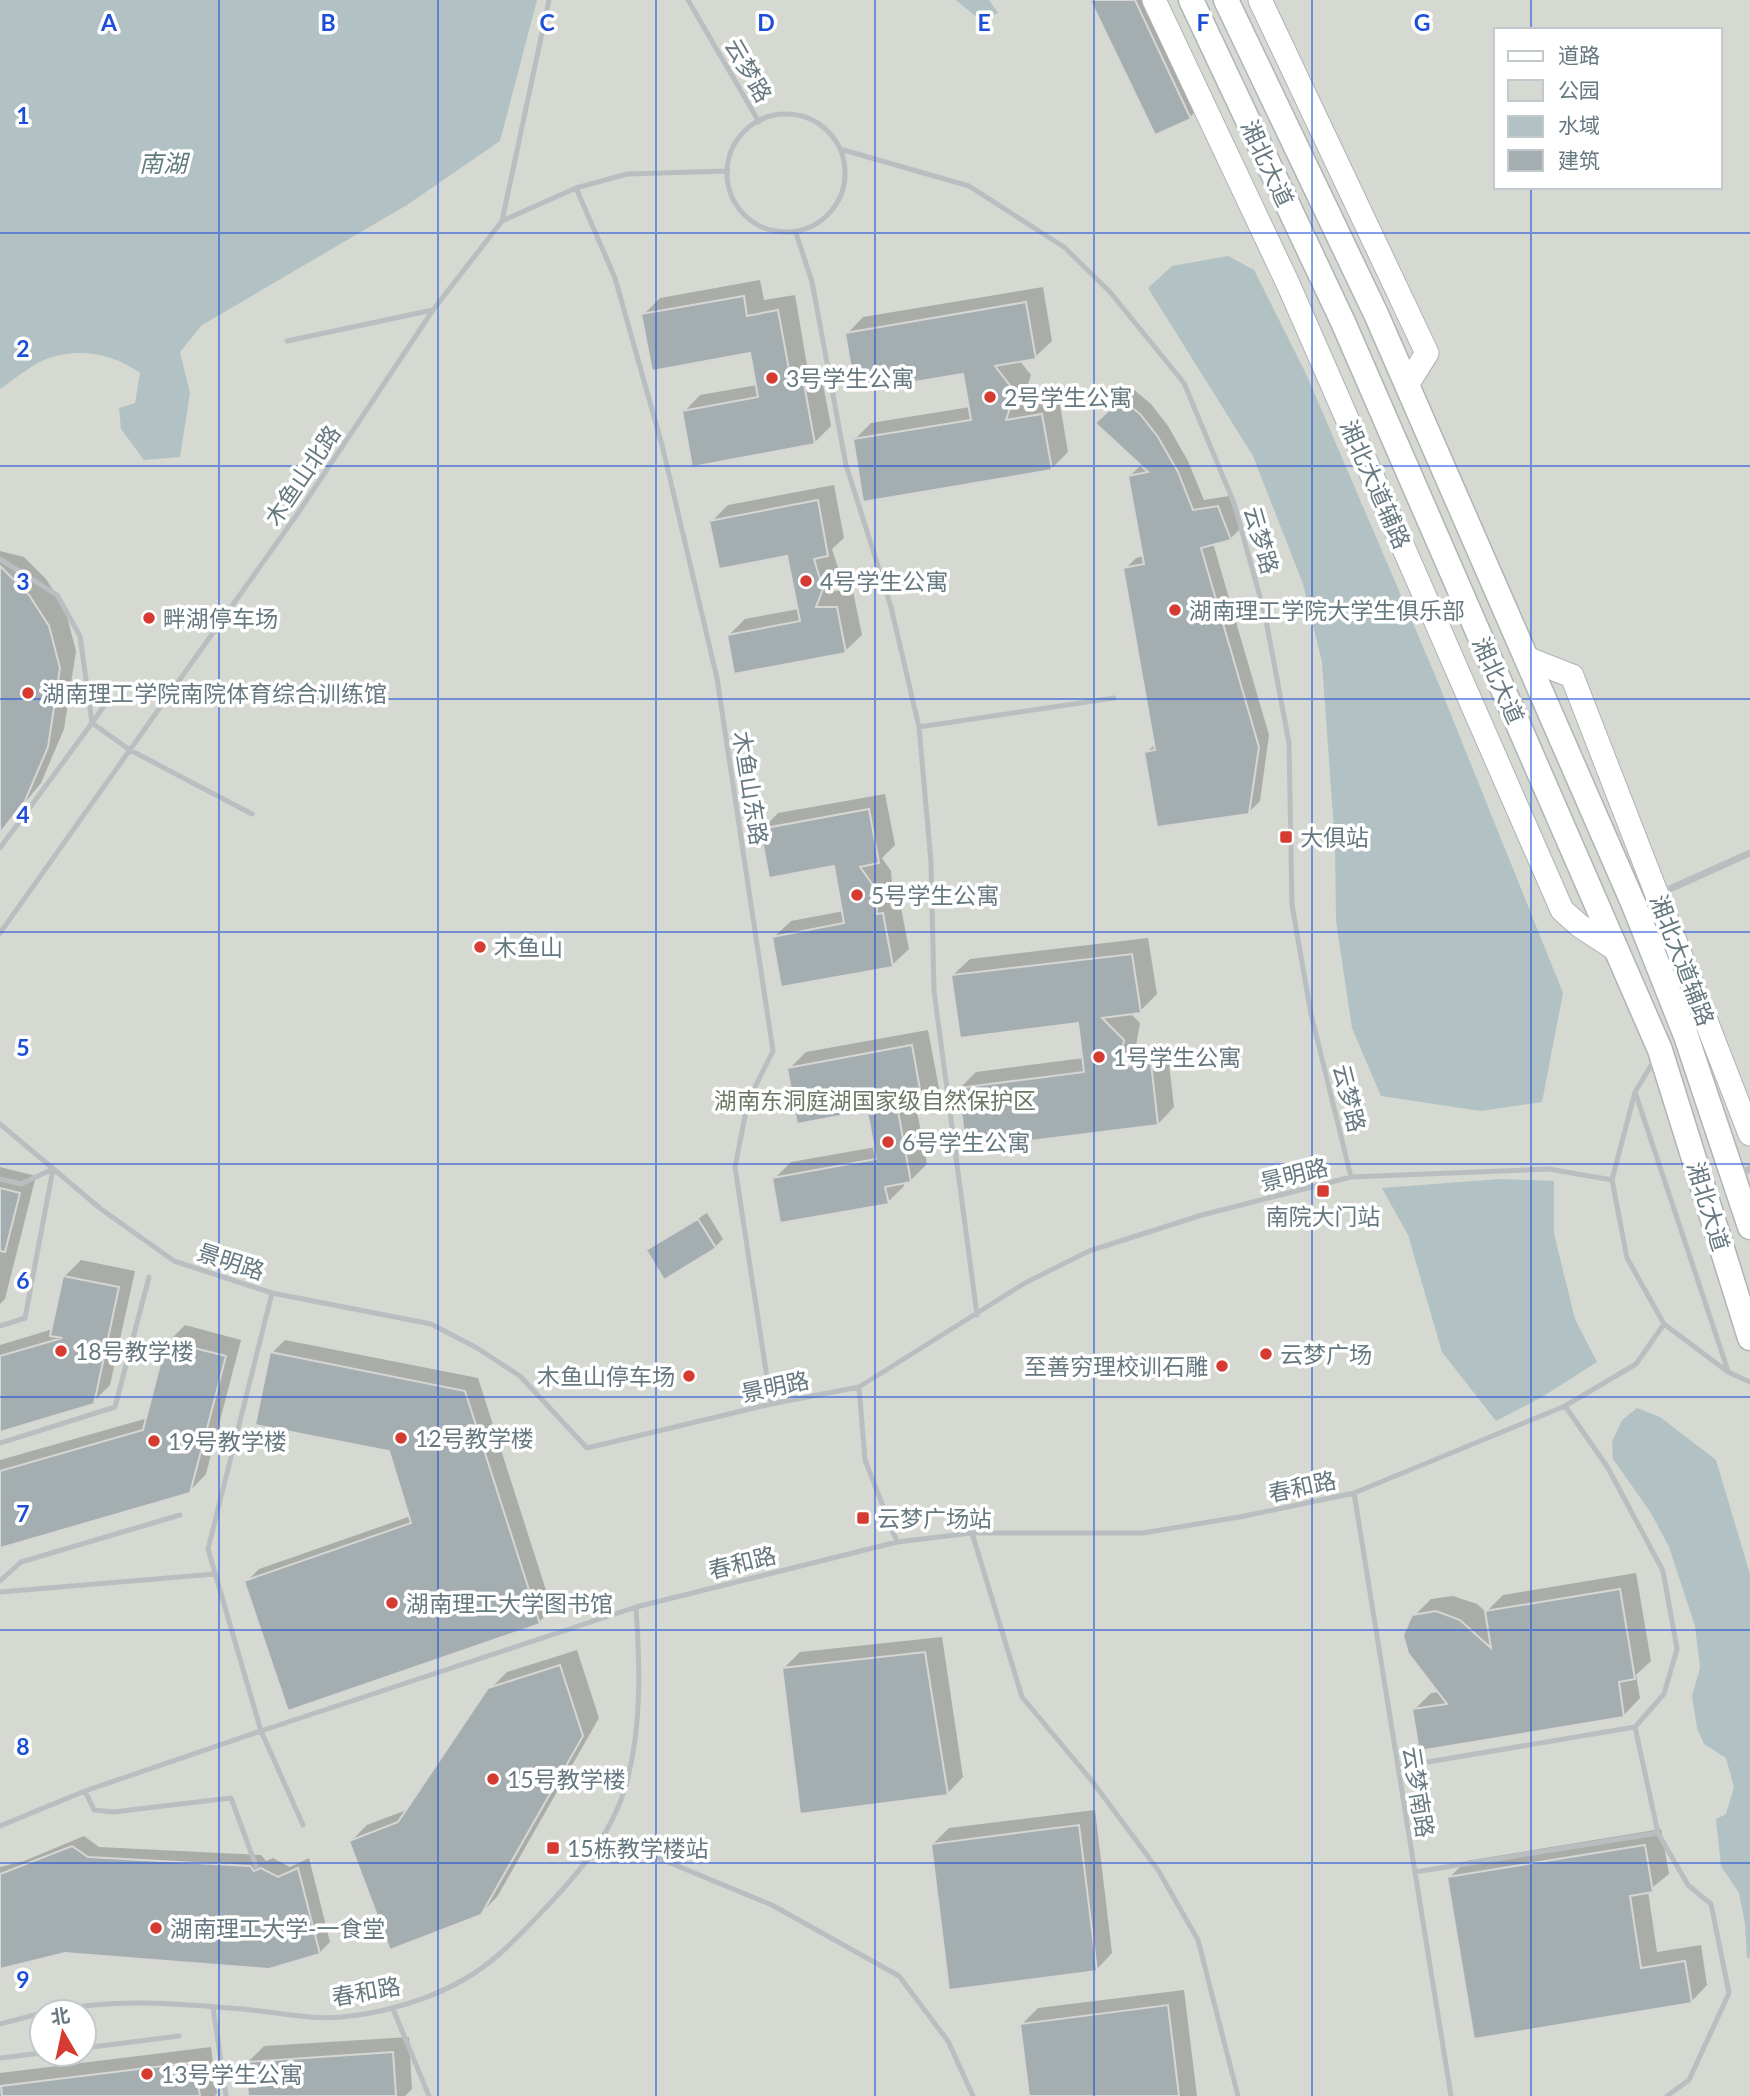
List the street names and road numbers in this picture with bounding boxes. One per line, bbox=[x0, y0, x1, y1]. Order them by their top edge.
street label: 云梦路 bbox=[720, 33, 778, 107]
street label: 湘北大道 bbox=[1236, 115, 1300, 211]
street label: 湘北大道辅路 bbox=[1335, 415, 1417, 553]
street label: 木鱼山北路 bbox=[258, 420, 346, 530]
street label: 云梦路 bbox=[1239, 503, 1285, 577]
street label: 湘北大道 bbox=[1468, 632, 1530, 728]
street label: 木鱼山东路 bbox=[728, 729, 774, 847]
street label: 湘北大道辅路 bbox=[1645, 891, 1721, 1029]
street label: 云梦路 bbox=[1328, 1061, 1372, 1135]
street label: 景明路 bbox=[1257, 1152, 1331, 1196]
street label: 湘北大道 bbox=[1682, 1158, 1736, 1254]
street label: 景明路 bbox=[194, 1237, 268, 1285]
street label: 景明路 bbox=[738, 1365, 812, 1407]
street label: 春和路 bbox=[1265, 1465, 1339, 1507]
street label: 春和路 bbox=[705, 1540, 779, 1584]
street label: 云梦南路 bbox=[1398, 1744, 1440, 1840]
street label: 春和路 bbox=[330, 1971, 402, 2011]

